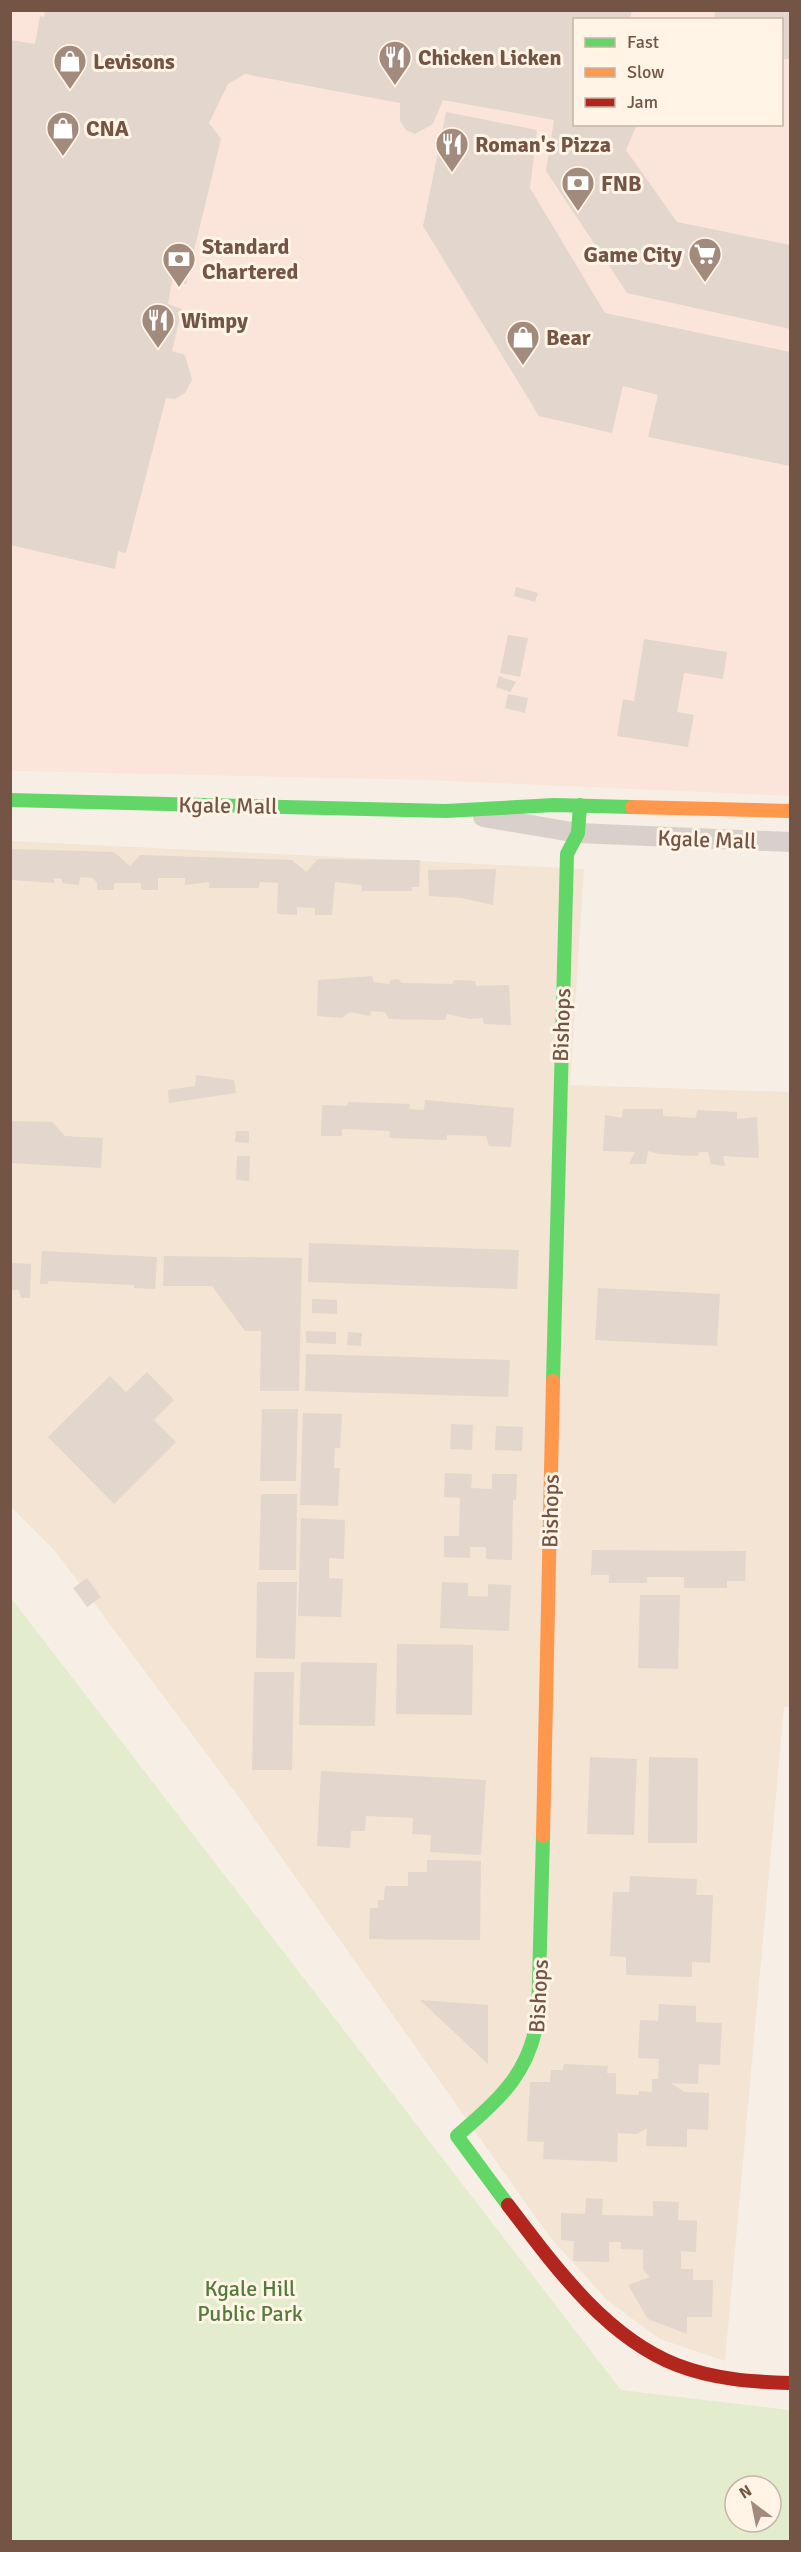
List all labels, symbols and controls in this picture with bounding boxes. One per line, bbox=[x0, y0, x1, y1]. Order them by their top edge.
legend bbox=[573, 18, 783, 126]
text: Fast bbox=[627, 31, 659, 53]
restaurant icon: Chicken Licken bbox=[377, 39, 413, 86]
shop icon: Levisons bbox=[52, 43, 88, 90]
place label: Chicken Licken bbox=[418, 44, 562, 71]
place label: Levisons bbox=[93, 48, 175, 75]
text: Slow bbox=[627, 61, 664, 83]
text: Jam bbox=[627, 91, 658, 113]
shop icon: CNA bbox=[45, 110, 81, 157]
place label: CNA bbox=[86, 115, 129, 142]
restaurant icon: Roman's Pizza bbox=[434, 126, 470, 173]
place label: Roman's Pizza bbox=[475, 131, 611, 158]
bank icon: FNB bbox=[560, 165, 596, 212]
place label: FNB bbox=[601, 170, 642, 197]
place label: Standard Chartered bbox=[202, 233, 299, 285]
supermarket icon: Game City bbox=[687, 236, 723, 283]
bank icon: Standard Chartered bbox=[161, 241, 197, 288]
place label: Game City bbox=[584, 241, 682, 268]
restaurant icon: Wimpy bbox=[140, 302, 176, 349]
place label: Wimpy bbox=[181, 307, 248, 334]
shop icon: Bear bbox=[505, 319, 541, 366]
place label: Bear bbox=[546, 324, 591, 351]
street label: Kgale Mall bbox=[178, 791, 278, 820]
street label: Kgale Mall bbox=[657, 824, 757, 855]
street label: Bishops bbox=[547, 988, 576, 1062]
street label: Bishops bbox=[536, 1474, 565, 1548]
street label: Bishops bbox=[523, 1959, 554, 2033]
park label: Kgale Hill Public Park bbox=[197, 2275, 303, 2327]
north arrow bbox=[723, 2474, 783, 2534]
text: N bbox=[736, 2481, 756, 2504]

